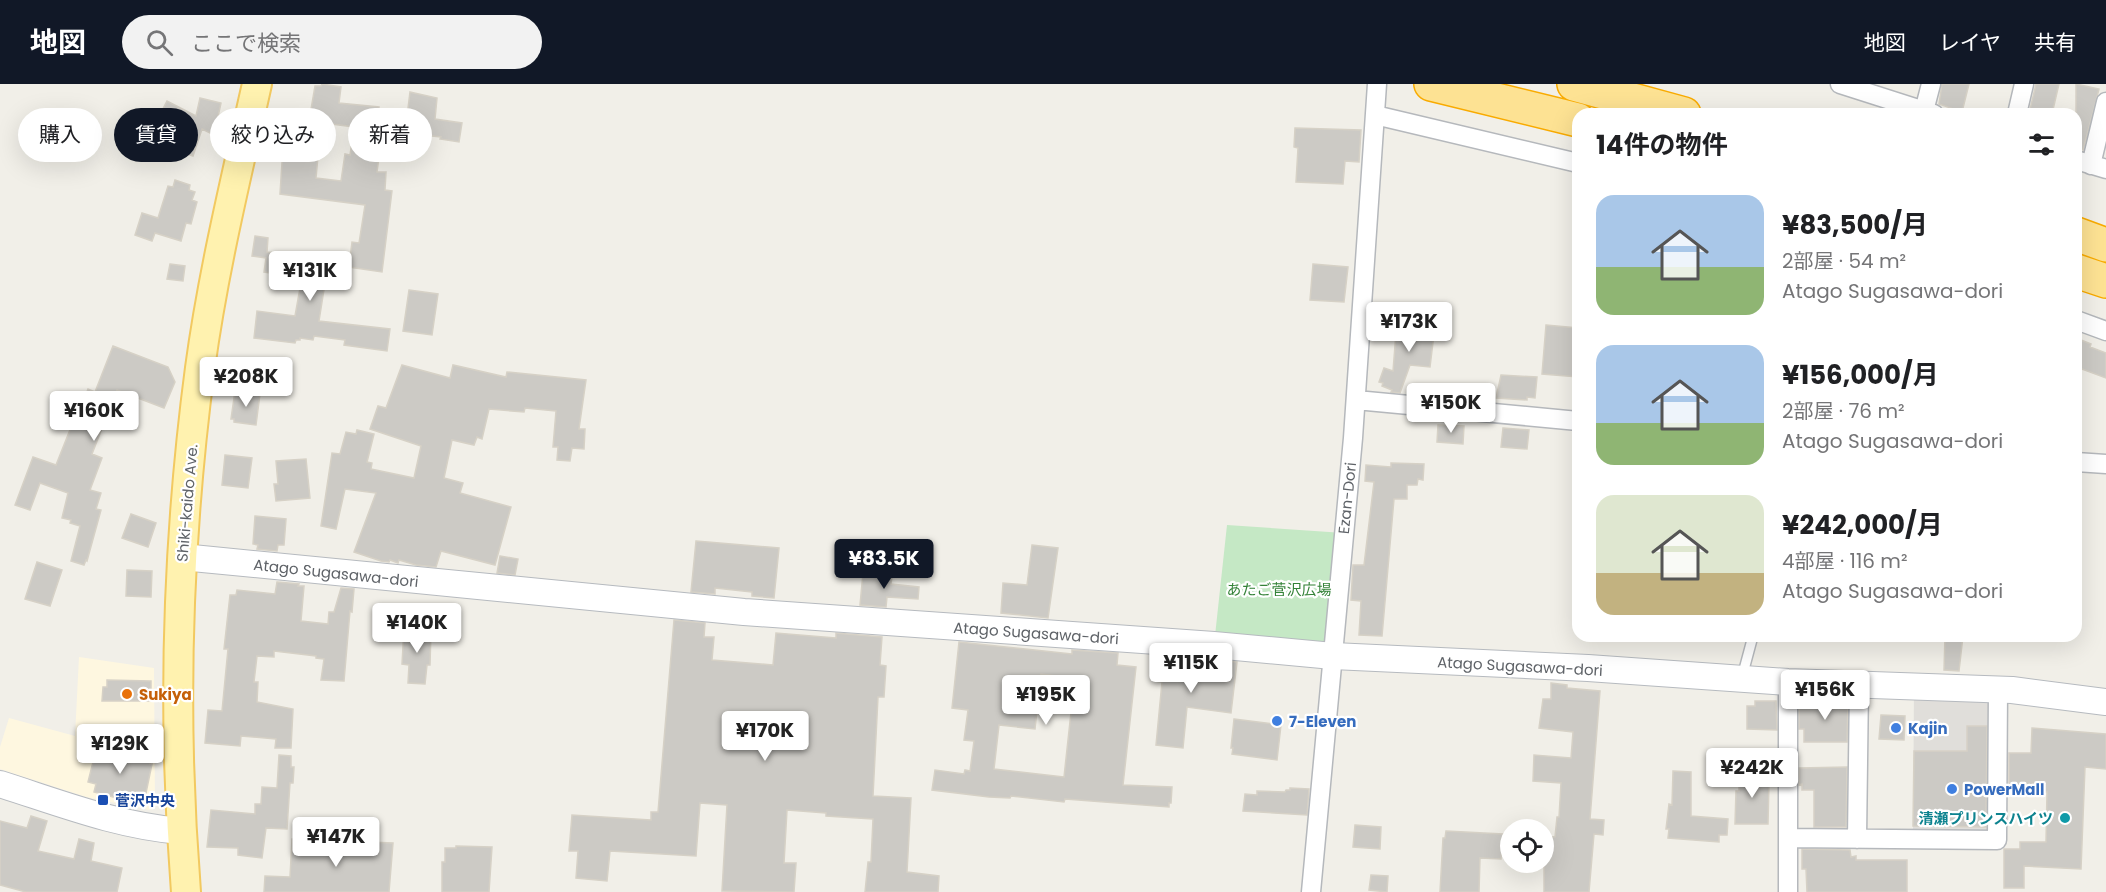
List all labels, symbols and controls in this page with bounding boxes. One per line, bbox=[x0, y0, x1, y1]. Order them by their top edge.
search box bbox=[122, 15, 542, 69]
text: 地図 bbox=[30, 23, 86, 62]
icon: search bbox=[143, 26, 176, 59]
text: ここで検索 bbox=[191, 28, 301, 59]
text: 地図 bbox=[1864, 28, 1906, 57]
text: レイヤ bbox=[1939, 28, 2001, 57]
text: 共有 bbox=[2034, 28, 2076, 57]
chip: 購入 bbox=[18, 108, 102, 162]
chip: 賃貸 bbox=[114, 108, 198, 162]
chip: 絞り込み bbox=[210, 108, 336, 162]
chip: 新着 bbox=[348, 108, 432, 162]
text: 14件の物件 bbox=[1596, 127, 1727, 163]
icon: filters bbox=[2025, 128, 2058, 161]
text: ¥83,500/月 bbox=[1782, 207, 1928, 243]
icon: home bbox=[1644, 219, 1716, 291]
text: 2部屋 · 54 m² bbox=[1782, 247, 1906, 275]
pin: ¥131K bbox=[268, 251, 352, 302]
text: ¥131K bbox=[283, 256, 337, 284]
text: Atago Sugasawa-dori bbox=[1782, 277, 2003, 305]
pin: ¥173K bbox=[1367, 302, 1451, 353]
text: ¥173K bbox=[1380, 307, 1438, 335]
pin: ¥208K bbox=[204, 357, 288, 408]
text: ¥156,000/月 bbox=[1782, 357, 1939, 393]
text: ¥208K bbox=[214, 362, 278, 390]
icon: home bbox=[1644, 369, 1716, 441]
pin: ¥150K bbox=[1409, 383, 1493, 434]
text: ¥150K bbox=[1421, 388, 1481, 416]
pin: ¥160K bbox=[52, 391, 136, 442]
text: ¥160K bbox=[64, 396, 124, 424]
text: 2部屋 · 76 m² bbox=[1782, 397, 1905, 425]
text: Atago Sugasawa-dori bbox=[1782, 427, 2003, 455]
street label: Shiki-kaido Ave. bbox=[171, 443, 203, 563]
street label: Ezan-Dori bbox=[1333, 461, 1361, 535]
text: ¥242,000/月 bbox=[1782, 507, 1943, 543]
icon: home bbox=[1644, 519, 1716, 591]
pin: ¥83.5K bbox=[835, 539, 933, 590]
text: ¥83.5K bbox=[848, 544, 920, 572]
text: 4部屋 · 116 m² bbox=[1782, 547, 1908, 575]
street label: Atago Sugasawa-dori bbox=[252, 554, 420, 592]
text: Atago Sugasawa-dori bbox=[1782, 577, 2003, 605]
park label: あたご菅沢広場 bbox=[1226, 579, 1332, 600]
pin: ¥140K bbox=[375, 603, 459, 654]
text: ¥140K bbox=[386, 608, 448, 636]
street label: Atago Sugasawa-dori bbox=[953, 617, 1119, 649]
pin: ¥115K bbox=[1149, 643, 1233, 694]
text: ¥115K bbox=[1163, 648, 1219, 676]
street label: Atago Sugasawa-dori bbox=[1437, 651, 1603, 681]
pin: ¥156K bbox=[1783, 670, 1867, 721]
pin: ¥195K bbox=[1004, 675, 1088, 726]
text: ¥156K bbox=[1795, 675, 1855, 703]
text: ¥195K bbox=[1016, 680, 1076, 708]
place label: Sukiya bbox=[139, 684, 192, 705]
marker: Sukiya bbox=[120, 687, 134, 701]
pin: ¥170K bbox=[723, 711, 807, 762]
place label: 7-Eleven bbox=[1289, 711, 1356, 732]
marker: 7-Eleven bbox=[1270, 714, 1284, 728]
text: ¥170K bbox=[736, 716, 794, 744]
place label: Kajin bbox=[1908, 718, 1948, 739]
marker: Kajin bbox=[1889, 721, 1903, 735]
pin: ¥129K bbox=[78, 724, 162, 775]
text: ¥129K bbox=[91, 729, 149, 757]
pin: ¥242K bbox=[1710, 748, 1794, 799]
text: ¥242K bbox=[1720, 753, 1784, 781]
place label: PowerMall bbox=[1964, 779, 2044, 800]
marker: PowerMall bbox=[1945, 782, 1959, 796]
place label: 菅沢中央 bbox=[115, 790, 175, 811]
marker: 菅沢中央 bbox=[96, 793, 110, 807]
place label: 清瀬プリンスハイツ bbox=[1919, 808, 2053, 829]
marker: 清瀬プリンスハイツ bbox=[2058, 811, 2072, 825]
pin: ¥147K bbox=[294, 817, 378, 868]
map controls bbox=[1500, 819, 1554, 873]
button: locate bbox=[1500, 819, 1554, 873]
text: ¥147K bbox=[306, 822, 366, 850]

